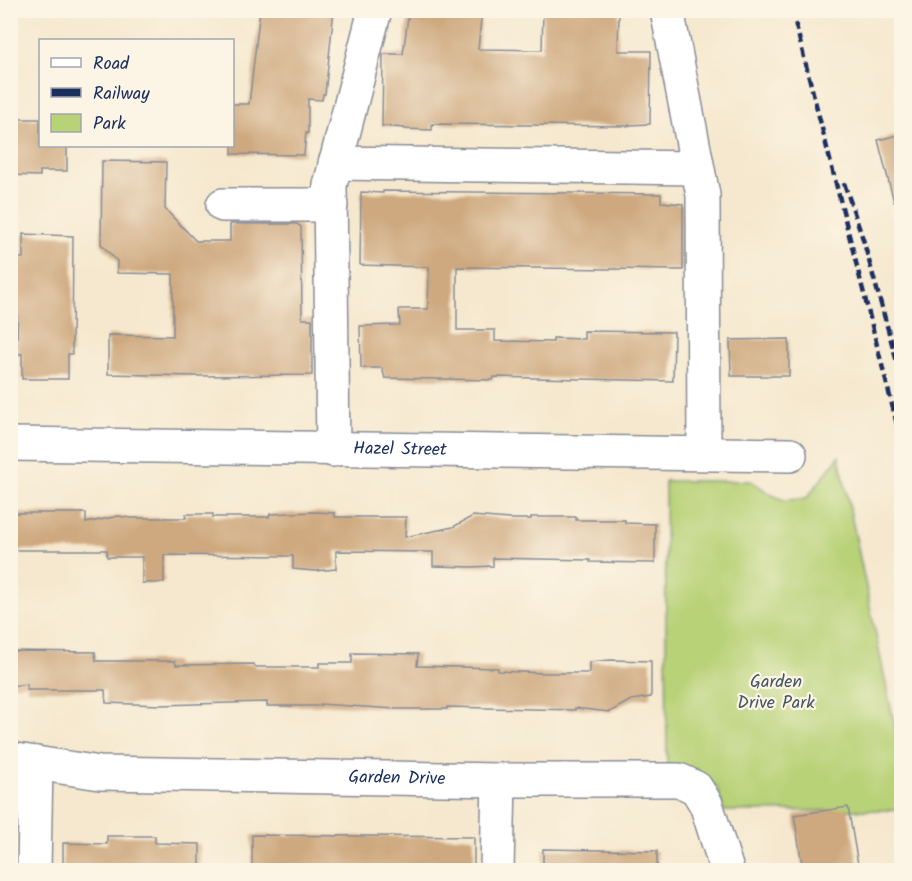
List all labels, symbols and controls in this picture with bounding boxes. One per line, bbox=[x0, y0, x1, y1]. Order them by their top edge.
legend bbox=[39, 39, 234, 147]
text: Road bbox=[93, 50, 130, 79]
text: Railway bbox=[93, 80, 150, 109]
text: Park bbox=[93, 110, 126, 139]
street label: Hazel Street bbox=[353, 434, 448, 465]
park label: Garden Drive Park bbox=[737, 668, 815, 718]
street label: Garden Drive bbox=[348, 763, 446, 794]

